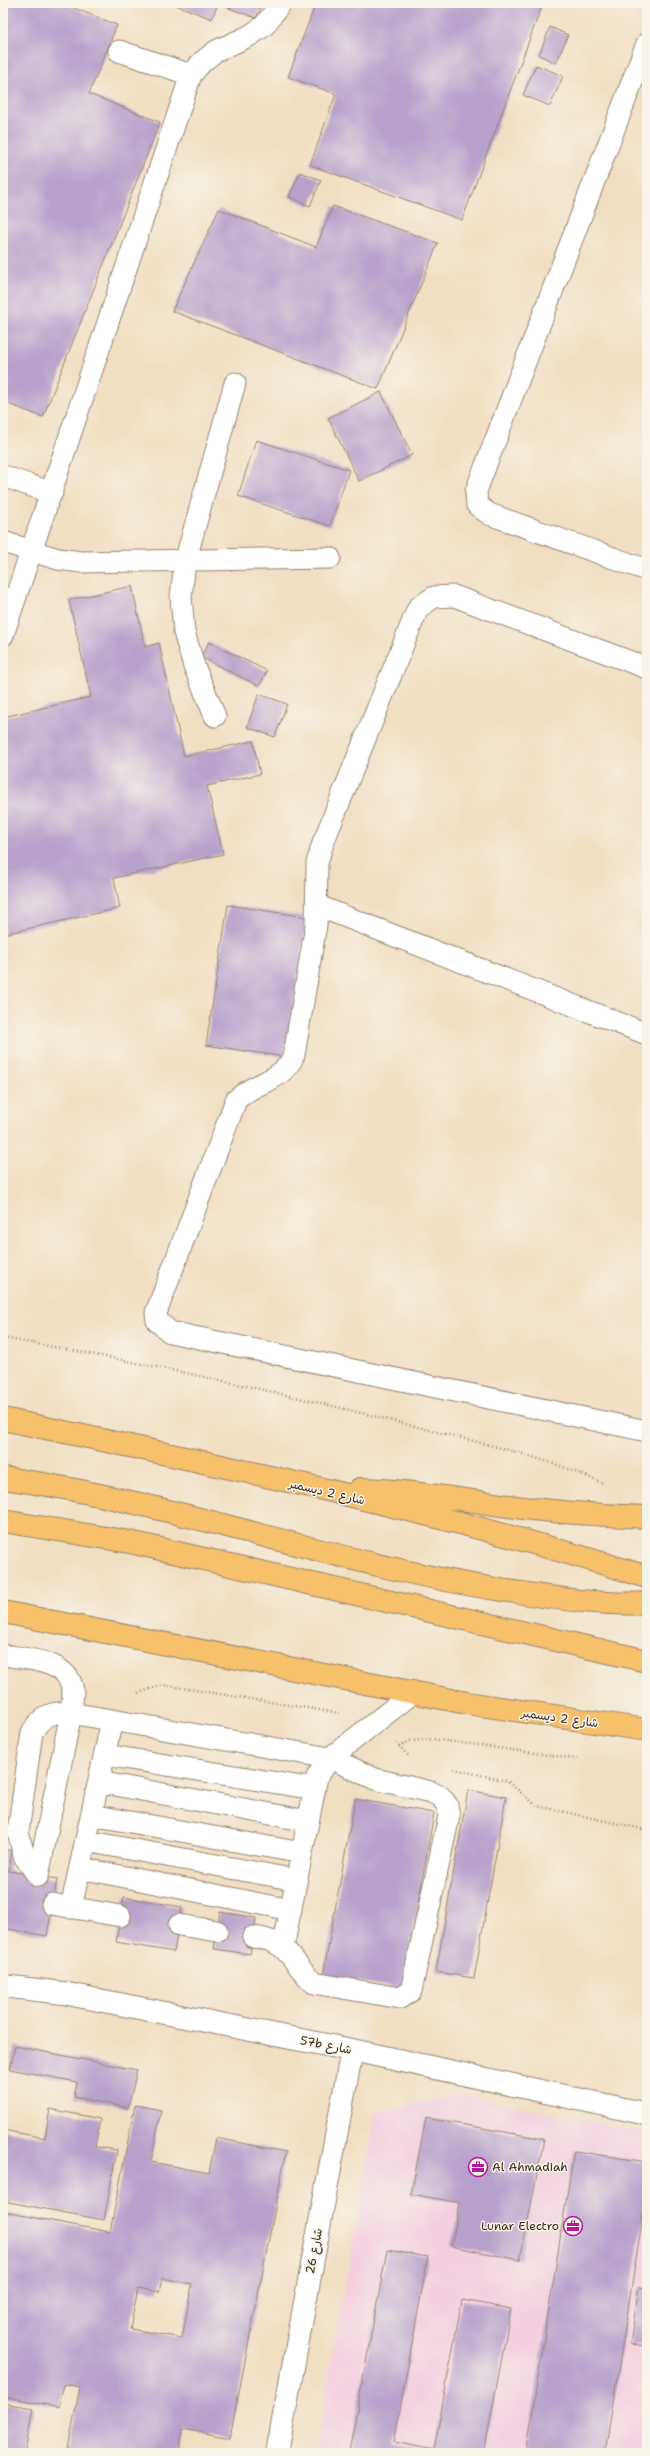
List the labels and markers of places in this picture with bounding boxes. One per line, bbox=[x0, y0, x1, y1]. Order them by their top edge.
office icon: Al Ahmadiah bbox=[467, 2156, 489, 2178]
place label: Al Ahmadiah bbox=[492, 2159, 568, 2175]
office icon: Lunar Electro bbox=[562, 2215, 584, 2237]
place label: Lunar Electro bbox=[481, 2218, 559, 2234]

